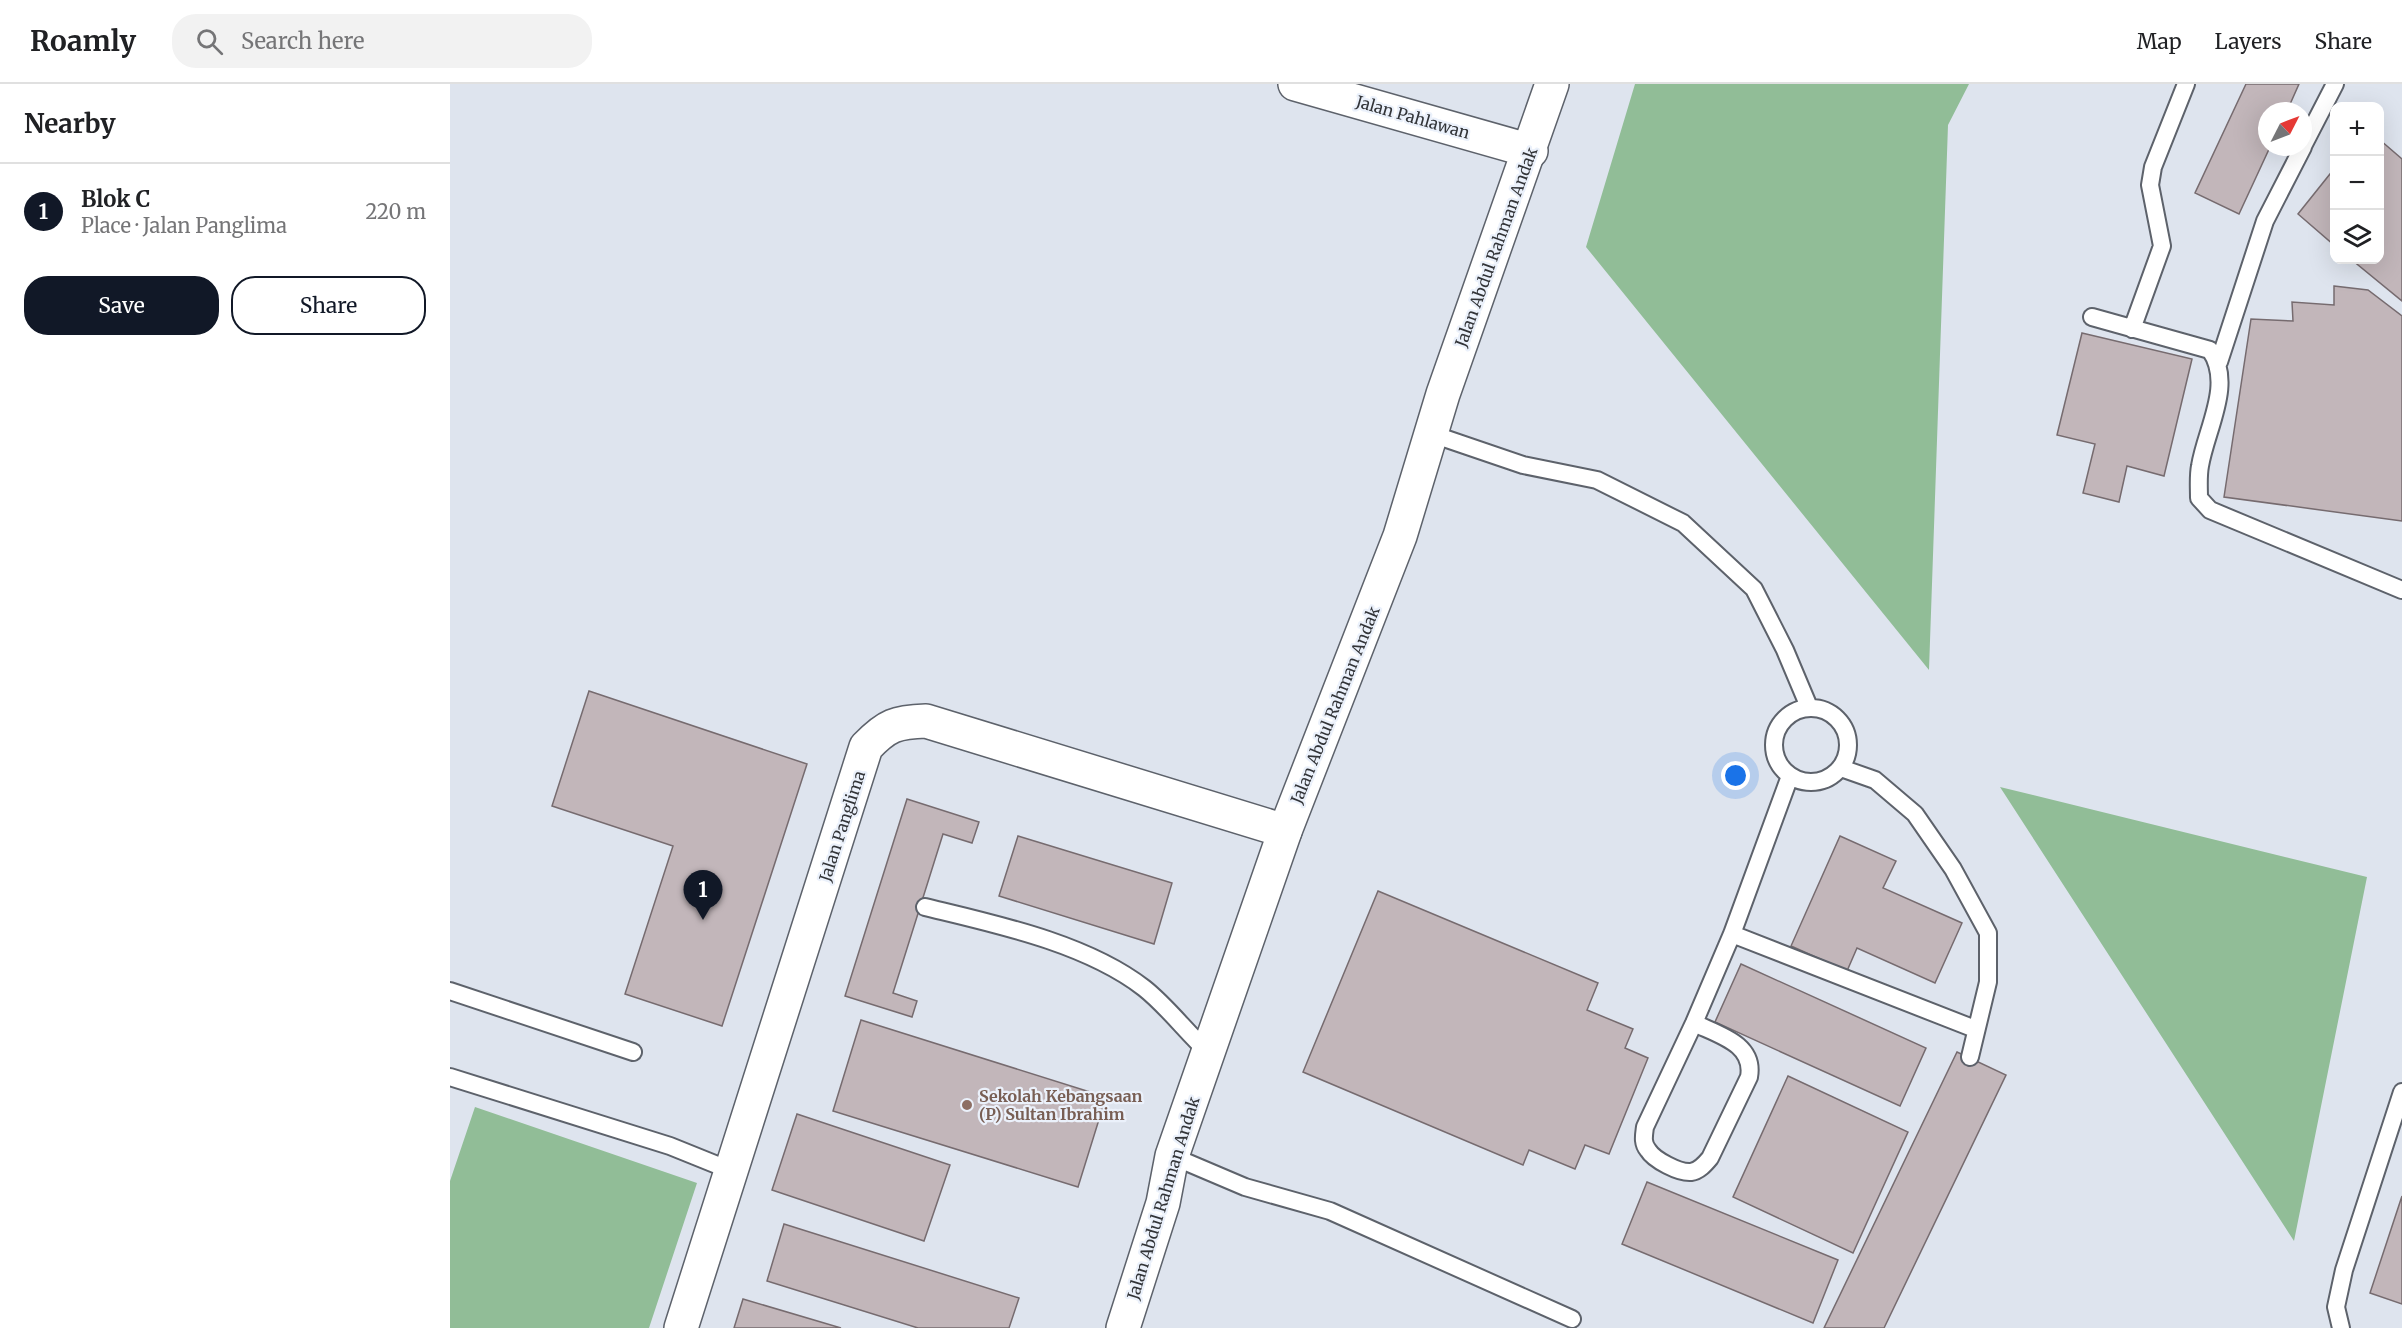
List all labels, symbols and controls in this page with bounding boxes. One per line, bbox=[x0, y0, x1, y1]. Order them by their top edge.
search box bbox=[172, 14, 592, 68]
text: Roamly bbox=[30, 23, 136, 59]
icon: search bbox=[193, 25, 226, 58]
text: Search here bbox=[241, 27, 364, 55]
text: Map bbox=[2137, 28, 2182, 55]
text: Layers bbox=[2215, 28, 2282, 55]
text: Share bbox=[2315, 28, 2372, 55]
street label: Jalan Pahlawan bbox=[1353, 91, 1473, 143]
north arrow bbox=[2258, 102, 2312, 156]
map controls bbox=[2330, 102, 2384, 264]
button: + bbox=[2330, 102, 2384, 156]
text: Nearby bbox=[24, 107, 116, 140]
street label: Jalan Abdul Rahman Andak bbox=[1450, 144, 1542, 351]
button: − bbox=[2330, 156, 2384, 210]
text: Blok C bbox=[81, 185, 150, 213]
text: 1 bbox=[39, 199, 48, 224]
text: 220 m bbox=[366, 199, 426, 224]
button: layers bbox=[2330, 210, 2384, 264]
text: Place · Jalan Panglima bbox=[81, 213, 287, 238]
button: Save bbox=[24, 276, 219, 335]
button: Share bbox=[231, 276, 426, 335]
street label: Jalan Abdul Rahman Andak bbox=[1286, 603, 1384, 808]
your location bbox=[1721, 761, 1750, 790]
street label: Jalan Panglima bbox=[814, 768, 869, 885]
pin: 1 bbox=[684, 870, 722, 920]
place label: Sekolah Kebangsaan (P) Sultan Ibrahim bbox=[979, 1086, 1143, 1124]
street label: Jalan Abdul Rahman Andak bbox=[1122, 1093, 1204, 1303]
marker: Sekolah Kebangsaan (P) Sultan Ibrahim bbox=[960, 1098, 974, 1112]

